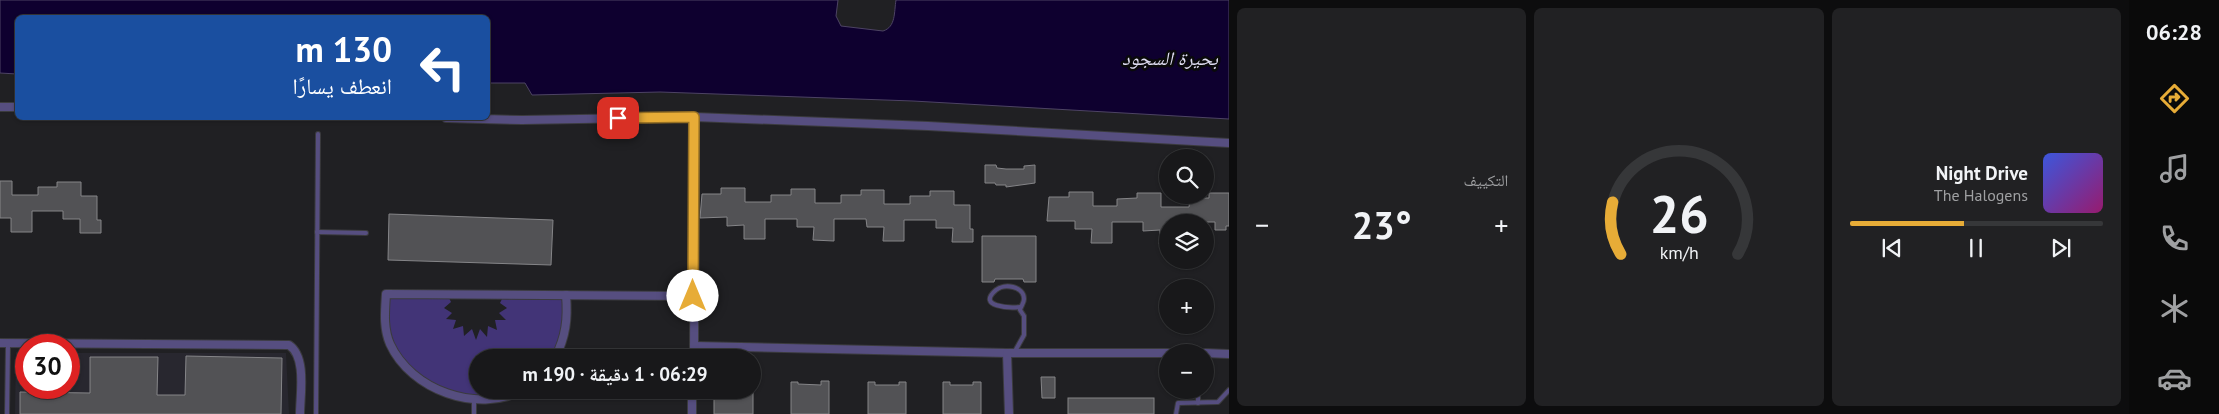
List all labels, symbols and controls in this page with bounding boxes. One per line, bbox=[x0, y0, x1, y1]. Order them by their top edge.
text: 06:28 bbox=[2146, 18, 2202, 46]
text: 130 m bbox=[295, 26, 392, 72]
icon: left bbox=[410, 35, 475, 100]
water label: بحيرة السجود bbox=[1122, 46, 1219, 70]
text: انعطف يسارًا bbox=[292, 72, 392, 100]
icon: directions bbox=[2157, 81, 2192, 116]
pin bbox=[597, 97, 639, 139]
icon: arrive bbox=[604, 104, 632, 132]
map controls bbox=[1159, 149, 1214, 399]
button: search bbox=[1159, 149, 1214, 204]
icon: music bbox=[2157, 151, 2192, 186]
text: Night Drive bbox=[1936, 161, 2028, 185]
text: التكييف bbox=[1463, 170, 1508, 190]
text: 26 bbox=[1650, 180, 1709, 247]
text: The Halogens bbox=[1934, 185, 2028, 205]
text: 23° bbox=[1352, 200, 1412, 249]
text: − bbox=[1255, 206, 1269, 243]
text: + bbox=[1494, 206, 1508, 243]
button: layers bbox=[1159, 214, 1214, 269]
icon: phone bbox=[2157, 221, 2192, 256]
icon: previous bbox=[1878, 234, 1906, 262]
icon: pause bbox=[1962, 234, 1990, 262]
icon: next bbox=[2047, 234, 2075, 262]
text: km/h bbox=[1659, 241, 1699, 264]
position arrow bbox=[666, 269, 718, 321]
button: + bbox=[1159, 279, 1214, 334]
icon: climate bbox=[2157, 291, 2192, 326]
speed limit sign: 30 bbox=[15, 334, 80, 399]
button: − bbox=[1159, 344, 1214, 399]
icon: car bbox=[2157, 361, 2192, 396]
text: 06:29 · 1 دقيقة · 190 m bbox=[523, 362, 707, 386]

